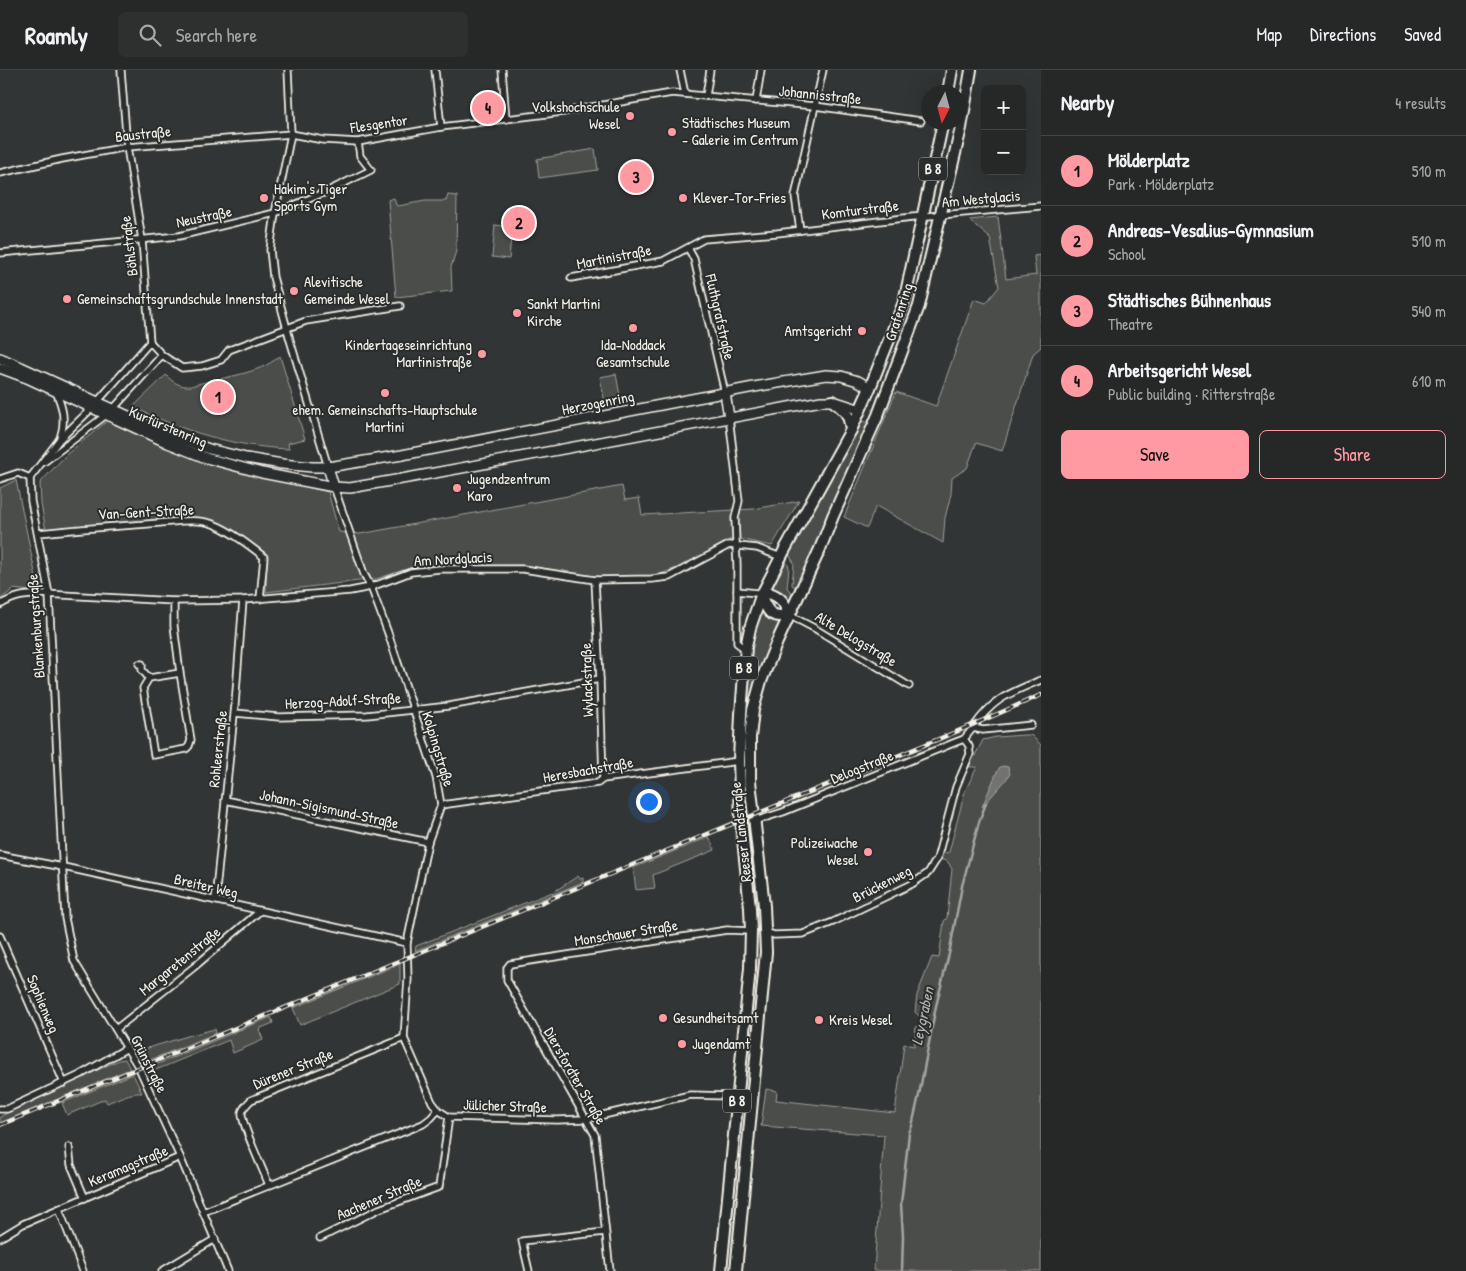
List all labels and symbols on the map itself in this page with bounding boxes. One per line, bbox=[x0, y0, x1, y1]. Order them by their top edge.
street label: Johannisstraße bbox=[778, 80, 862, 109]
north arrow bbox=[921, 85, 966, 130]
pin: 4 bbox=[472, 89, 504, 127]
place label: Volkshochschule Wesel bbox=[531, 96, 620, 134]
street label: Flesgentor bbox=[348, 109, 409, 138]
marker: Volkshochschule Wesel bbox=[624, 110, 636, 122]
place label: Städtisches Museum - Galerie im Centrum bbox=[682, 112, 798, 150]
street label: Baustraße bbox=[114, 120, 172, 147]
marker: Städtisches Museum - Galerie im Centrum bbox=[666, 126, 678, 138]
pin: 3 bbox=[620, 158, 652, 196]
road number: B 8 bbox=[919, 158, 947, 180]
place label: Hakim's Tiger Sports Gym bbox=[274, 178, 347, 216]
street label: Am Westglacis bbox=[941, 185, 1021, 212]
place label: Klever-Tor-Fries bbox=[693, 187, 786, 208]
marker: Hakim's Tiger Sports Gym bbox=[258, 192, 270, 204]
marker: Klever-Tor-Fries bbox=[677, 192, 689, 204]
street label: Komturstraße bbox=[820, 194, 900, 225]
street label: Neustraße bbox=[174, 200, 234, 233]
pin: 2 bbox=[503, 204, 535, 242]
street label: Böhlstraße bbox=[114, 215, 143, 277]
street label: Martinistraße bbox=[575, 239, 653, 274]
place label: Alevitische Gemeinde Wesel bbox=[304, 271, 390, 309]
street label: Fluthgrafstraße bbox=[700, 271, 741, 362]
street label: Grafenring bbox=[879, 280, 918, 343]
marker: Alevitische Gemeinde Wesel bbox=[288, 285, 300, 297]
place label: Gemeinschaftsgrundschule Innenstadt bbox=[77, 288, 283, 309]
marker: Gemeinschaftsgrundschule Innenstadt bbox=[61, 293, 73, 305]
place label: Sankt Martini Kirche bbox=[527, 293, 601, 331]
marker: Sankt Martini Kirche bbox=[511, 307, 523, 319]
place label: Amtsgericht bbox=[784, 320, 853, 341]
marker: Ida-Noddack Gesamtschule bbox=[627, 322, 639, 334]
marker: Amtsgericht bbox=[856, 325, 868, 337]
place label: Kindertageseinrichtung Martinistraße bbox=[345, 334, 472, 372]
place label: Ida-Noddack Gesamtschule bbox=[596, 334, 670, 372]
marker: Kindertageseinrichtung Martinistraße bbox=[476, 348, 488, 360]
pin: 1 bbox=[202, 378, 234, 416]
street label: Herzogenring bbox=[560, 385, 636, 420]
marker: ehem. Gemeinschafts-Hauptschule Martini bbox=[379, 387, 391, 399]
place label: ehem. Gemeinschafts-Hauptschule Martini bbox=[292, 399, 478, 437]
street label: Kurfürstenring bbox=[126, 401, 211, 453]
place label: Jugendzentrum Karo bbox=[467, 468, 550, 506]
marker: Jugendzentrum Karo bbox=[451, 482, 463, 494]
street label: Van-Gent-Straße bbox=[98, 499, 194, 524]
street label: Am Nordglacis bbox=[413, 546, 493, 571]
street label: Blankenburgstraße bbox=[21, 573, 50, 679]
street label: Alte Delogstraße bbox=[811, 606, 901, 671]
street label: Wylackstraße bbox=[575, 643, 598, 717]
road number: B 8 bbox=[730, 656, 758, 680]
street label: Herzog-Adolf-Straße bbox=[284, 687, 402, 714]
street label: Rohleerstraße bbox=[203, 709, 232, 789]
street label: Kolpingstraße bbox=[417, 709, 460, 789]
street label: Delogstraße bbox=[827, 744, 897, 789]
street label: Heresbachstraße bbox=[541, 751, 635, 788]
street label: Reeser Landstraße bbox=[725, 781, 756, 883]
street label: Johann-Sigismund-Straße bbox=[257, 783, 401, 834]
your location bbox=[636, 789, 662, 815]
place label: Polizeiwache Wesel bbox=[791, 832, 858, 870]
marker: Polizeiwache Wesel bbox=[862, 846, 874, 858]
street label: Brückenweg bbox=[849, 860, 915, 907]
street label: Breiter Weg bbox=[172, 868, 240, 903]
street label: Monschauer Straße bbox=[573, 914, 679, 951]
street label: Margaretenstraße bbox=[134, 921, 225, 1000]
street label: Sophienweg bbox=[22, 971, 65, 1036]
water label: Leygraben bbox=[905, 983, 939, 1047]
place label: Gesundheitsamt bbox=[673, 1007, 759, 1028]
place label: Kreis Wesel bbox=[829, 1009, 892, 1030]
marker: Gesundheitsamt bbox=[657, 1012, 669, 1024]
marker: Kreis Wesel bbox=[813, 1014, 825, 1026]
street label: Diersfordter Straße bbox=[539, 1023, 612, 1128]
street label: Grünstraße bbox=[126, 1031, 173, 1096]
place label: Jugendamt bbox=[692, 1033, 751, 1054]
marker: Jugendamt bbox=[676, 1038, 688, 1050]
street label: Dürener Straße bbox=[250, 1043, 336, 1094]
road number: B 8 bbox=[723, 1089, 751, 1112]
street label: Jülicher Straße bbox=[463, 1094, 547, 1117]
street label: Keramagstraße bbox=[85, 1139, 171, 1192]
street label: Aachener Straße bbox=[333, 1170, 425, 1225]

